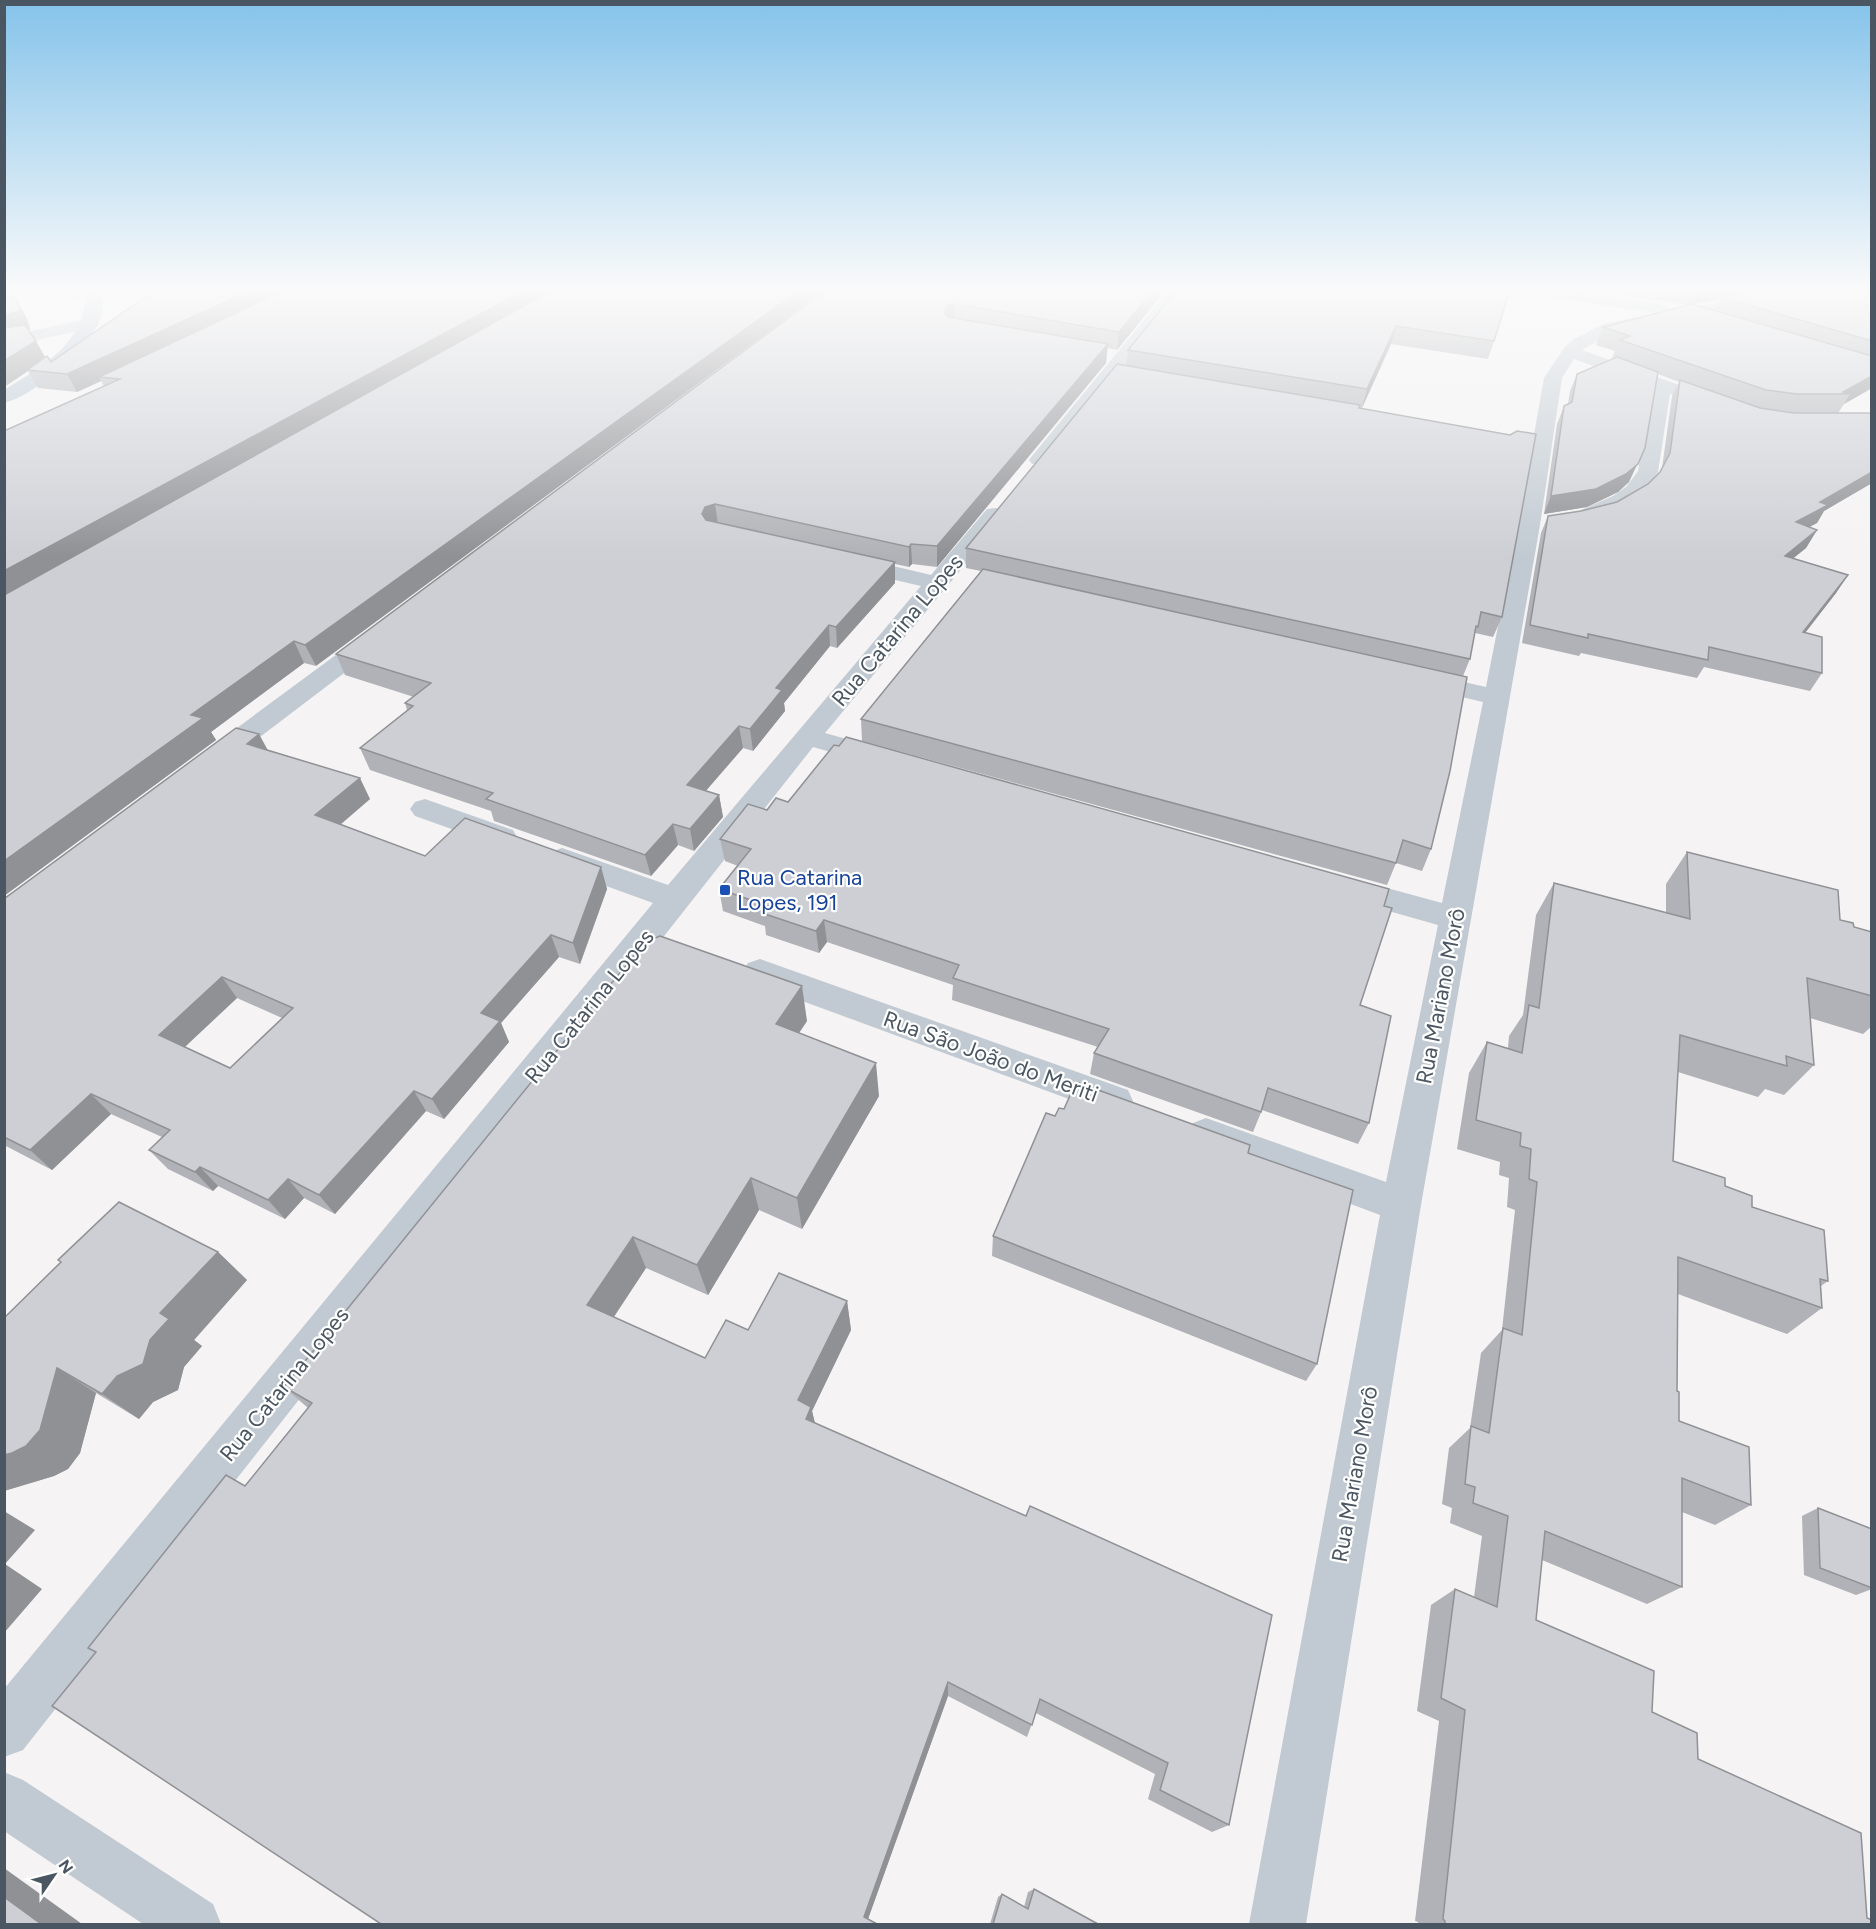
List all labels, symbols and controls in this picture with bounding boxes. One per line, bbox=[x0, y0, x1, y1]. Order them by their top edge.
street label: Rua Catarina Lopes bbox=[826, 549, 969, 712]
place label: Rua Catarina Lopes, 191 bbox=[737, 864, 862, 916]
marker: Rua Catarina Lopes, 191 bbox=[718, 883, 732, 897]
street label: Rua Mariano Morô bbox=[1410, 906, 1471, 1086]
street label: Rua Catarina Lopes bbox=[519, 924, 660, 1089]
street label: Rua São João do Meriti bbox=[880, 1005, 1102, 1108]
street label: Rua Catarina Lopes bbox=[214, 1302, 355, 1467]
street label: Rua Mariano Morô bbox=[1326, 1384, 1383, 1564]
north arrow bbox=[24, 1845, 84, 1905]
text: N bbox=[55, 1856, 77, 1877]

